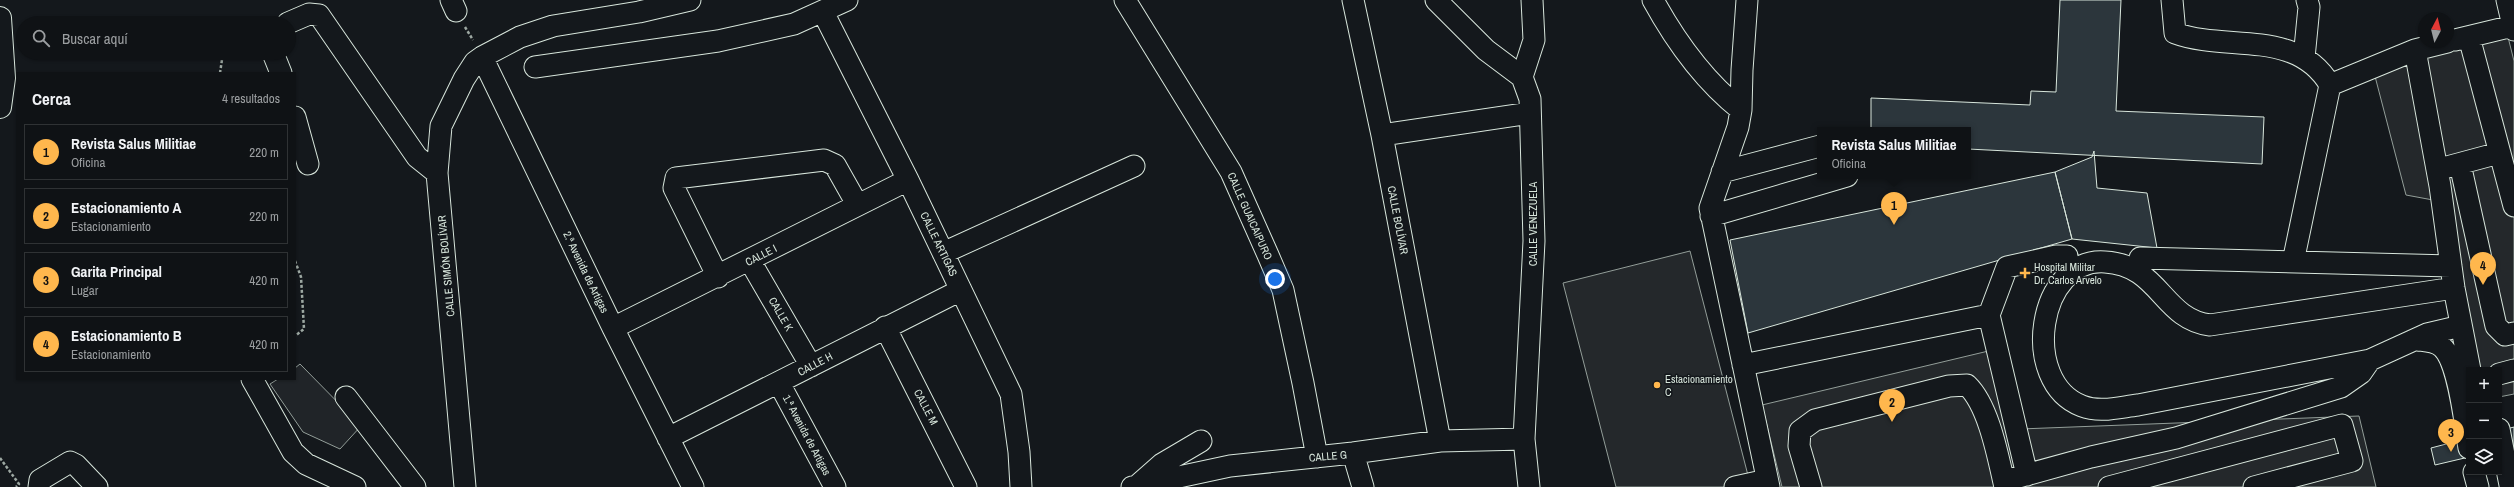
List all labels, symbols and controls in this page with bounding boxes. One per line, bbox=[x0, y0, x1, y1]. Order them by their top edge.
north arrow bbox=[2418, 12, 2454, 48]
search box bbox=[16, 16, 296, 60]
icon: search bbox=[30, 27, 52, 49]
text: Buscar aquí bbox=[62, 28, 128, 49]
text: Cerca bbox=[32, 87, 71, 110]
text: 4 resultados bbox=[222, 90, 280, 107]
popup bbox=[1817, 127, 1971, 179]
text: Revista Salus Militiae bbox=[71, 133, 196, 154]
text: Revista Salus Militiae bbox=[1831, 134, 1957, 155]
text: 1 bbox=[43, 144, 49, 161]
text: 220 m bbox=[249, 144, 279, 161]
text: Oficina bbox=[71, 154, 105, 171]
text: Oficina bbox=[1831, 155, 1866, 172]
street label: CALLE GUAICAIPURO bbox=[1224, 170, 1276, 262]
street label: CALLE VENEZUELA bbox=[1526, 181, 1540, 266]
street label: CALLE BOLÍVAR bbox=[1384, 185, 1412, 256]
pin: 1 bbox=[1881, 192, 1907, 225]
text: Estacionamiento A bbox=[71, 197, 181, 218]
text: 2 bbox=[43, 208, 49, 225]
text: 220 m bbox=[249, 208, 279, 225]
street label: CALLE ARTIGAS bbox=[917, 209, 961, 279]
street label: CALLE SIMÓN BOLÍVAR bbox=[435, 214, 457, 317]
text: Estacionamiento bbox=[71, 218, 151, 235]
street label: 2.ª Avenida de Artigas bbox=[560, 229, 612, 315]
street label: CALLE I bbox=[743, 241, 779, 269]
pin: 4 bbox=[2470, 252, 2496, 285]
place label: Hospital Militar Dr. Carlos Arvelo bbox=[2034, 260, 2102, 287]
text: Garita Principal bbox=[71, 261, 162, 282]
marker: Hospital Militar Dr. Carlos Arvelo bbox=[2019, 267, 2031, 279]
your location bbox=[1265, 269, 1285, 289]
text: 3 bbox=[43, 272, 49, 289]
text: 420 m bbox=[249, 272, 279, 289]
text: Lugar bbox=[71, 282, 98, 299]
street label: CALLE K bbox=[766, 294, 796, 334]
text: Estacionamiento B bbox=[71, 325, 182, 346]
text: 4 bbox=[43, 336, 49, 353]
text: 420 m bbox=[249, 336, 279, 353]
text: Estacionamiento bbox=[71, 346, 151, 363]
street label: CALLE H bbox=[795, 349, 835, 379]
map controls bbox=[2466, 367, 2502, 475]
button: + bbox=[2466, 367, 2502, 403]
place label: Estacionamiento C bbox=[1665, 372, 1733, 399]
marker: Estacionamiento C bbox=[1652, 380, 1662, 390]
street label: CALLE M bbox=[911, 387, 941, 427]
pin: 2 bbox=[1879, 389, 1905, 422]
street label: 1.ª Avenida de Artigas bbox=[780, 392, 834, 478]
button: − bbox=[2466, 403, 2502, 439]
pin: 3 bbox=[2438, 419, 2464, 452]
button: layers bbox=[2466, 439, 2502, 475]
street label: CALLE G bbox=[1308, 447, 1348, 465]

